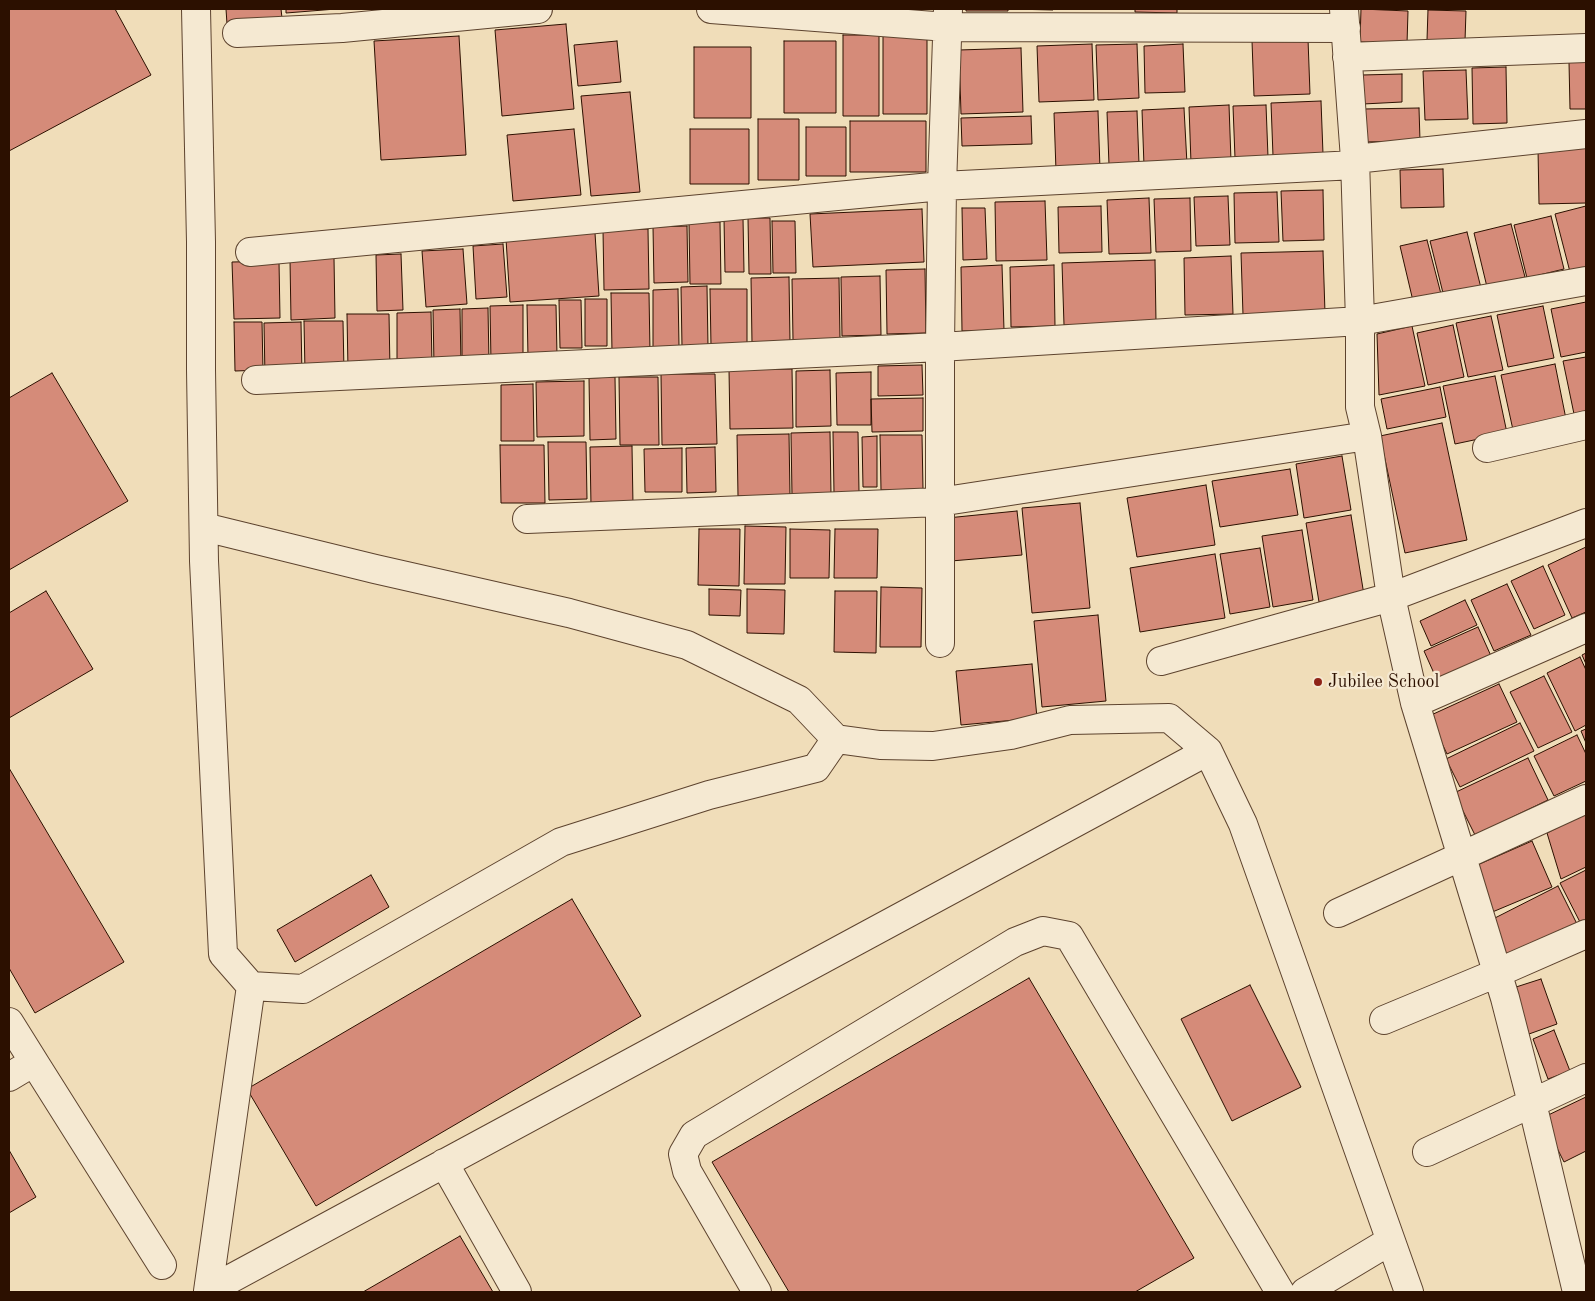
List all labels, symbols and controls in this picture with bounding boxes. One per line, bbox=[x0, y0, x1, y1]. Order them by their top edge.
place label: Jubilee School bbox=[1328, 671, 1439, 693]
marker: Jubilee School bbox=[1312, 676, 1324, 688]

